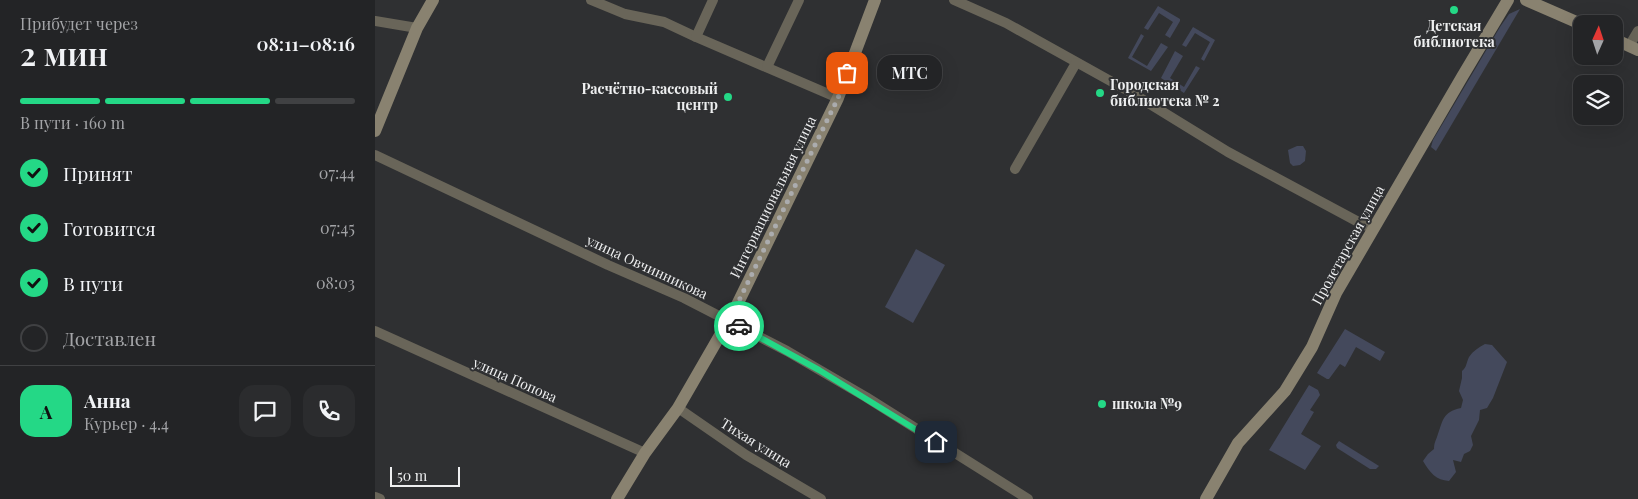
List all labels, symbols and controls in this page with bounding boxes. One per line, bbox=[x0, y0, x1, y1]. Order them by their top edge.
marker: Детская библиотека bbox=[1448, 4, 1460, 16]
text: Прибудет через bbox=[20, 13, 138, 34]
north arrow bbox=[1573, 15, 1623, 65]
map controls bbox=[1573, 15, 1623, 125]
place label: Детская библиотека bbox=[1413, 16, 1496, 51]
text: 08:11–08:16 bbox=[256, 30, 355, 56]
text: 2 мин bbox=[20, 31, 108, 74]
pin bbox=[826, 52, 868, 94]
callout: МТС bbox=[877, 56, 942, 90]
icon: bag bbox=[833, 59, 861, 87]
text: МТС bbox=[891, 62, 928, 83]
place label: Городская библиотека № 2 bbox=[1110, 75, 1220, 110]
button: layers bbox=[1573, 75, 1623, 125]
place label: Расчётно-кассовый центр bbox=[581, 79, 718, 114]
marker: Городская библиотека № 2 bbox=[1094, 87, 1106, 99]
marker: Расчётно-кассовый центр bbox=[722, 91, 734, 103]
text: В пути · 160 m bbox=[20, 112, 125, 133]
street label: Интернациональная улица bbox=[725, 113, 820, 281]
icon: check bbox=[20, 159, 48, 187]
text: Принят bbox=[63, 160, 132, 186]
text: 07:44 bbox=[319, 162, 355, 183]
street label: Пролетарская улица bbox=[1307, 182, 1388, 308]
icon: check bbox=[20, 214, 48, 242]
text: Готовится bbox=[63, 215, 156, 241]
text: 07:45 bbox=[320, 217, 355, 238]
street label: улица Овчинникова bbox=[583, 230, 711, 303]
icon: check bbox=[20, 269, 48, 297]
text: В пути bbox=[63, 270, 123, 296]
text: 08:03 bbox=[316, 272, 355, 293]
courier bbox=[714, 301, 764, 351]
icon: car bbox=[725, 312, 753, 340]
text: Доставлен bbox=[63, 325, 156, 351]
street label: улица Попова bbox=[469, 352, 560, 407]
button: chat bbox=[239, 385, 291, 437]
button: phone bbox=[303, 385, 355, 437]
text: Анна bbox=[84, 387, 131, 413]
place label: школа №9 bbox=[1112, 394, 1182, 413]
text: А bbox=[40, 398, 52, 424]
marker: школа №9 bbox=[1096, 398, 1108, 410]
text: Курьер · 4.4 bbox=[84, 413, 169, 434]
street label: Тихая улица bbox=[717, 413, 795, 472]
pin bbox=[915, 421, 957, 463]
icon: home bbox=[922, 428, 950, 456]
scale bar bbox=[390, 464, 460, 487]
text: 50 m bbox=[397, 466, 427, 485]

